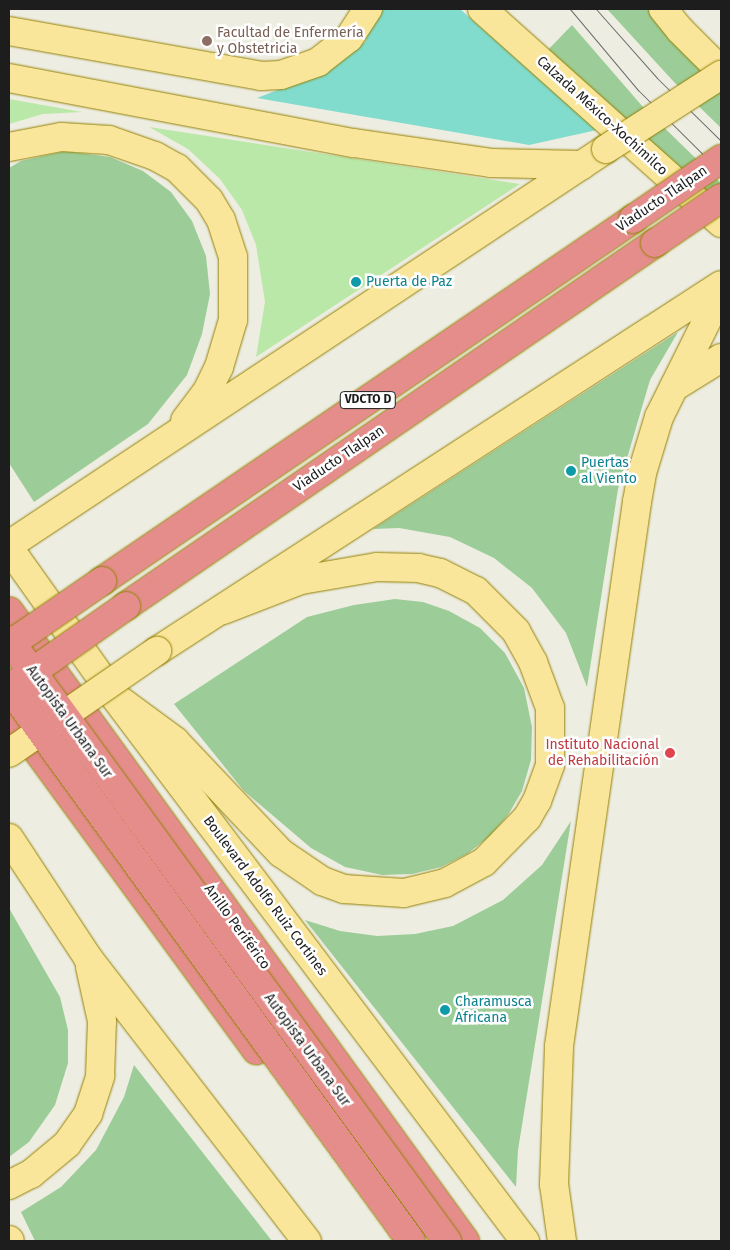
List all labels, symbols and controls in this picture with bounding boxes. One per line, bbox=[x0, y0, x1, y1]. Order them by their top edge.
place label: Facultad de Enfermería y Obstetricia bbox=[217, 25, 364, 58]
marker: Facultad de Enfermería y Obstetricia bbox=[201, 35, 213, 47]
street label: Calzada México-Xochimilco bbox=[533, 53, 671, 179]
street label: Viaducto Tlalpan bbox=[613, 162, 711, 236]
place label: Puerta de Paz bbox=[366, 274, 452, 290]
marker: Puerta de Paz bbox=[350, 276, 362, 288]
road number: VDCTO D bbox=[339, 390, 397, 410]
street label: Viaducto Tlalpan bbox=[290, 422, 388, 496]
place label: Puertas al Viento bbox=[581, 455, 637, 488]
marker: Puertas al Viento bbox=[565, 465, 577, 477]
street label: Autopista Urbana Sur bbox=[22, 662, 116, 782]
place label: Instituto Nacional de Rehabilitación bbox=[545, 737, 659, 770]
marker: Instituto Nacional de Rehabilitación bbox=[663, 746, 677, 760]
street label: Boulevard Adolfo Ruiz Cortines bbox=[199, 813, 331, 979]
street label: Anillo Periférico bbox=[201, 881, 273, 973]
street label: Autopista Urbana Sur bbox=[260, 990, 354, 1110]
place label: Charamusca Africana bbox=[455, 994, 532, 1026]
marker: Charamusca Africana bbox=[439, 1004, 451, 1016]

